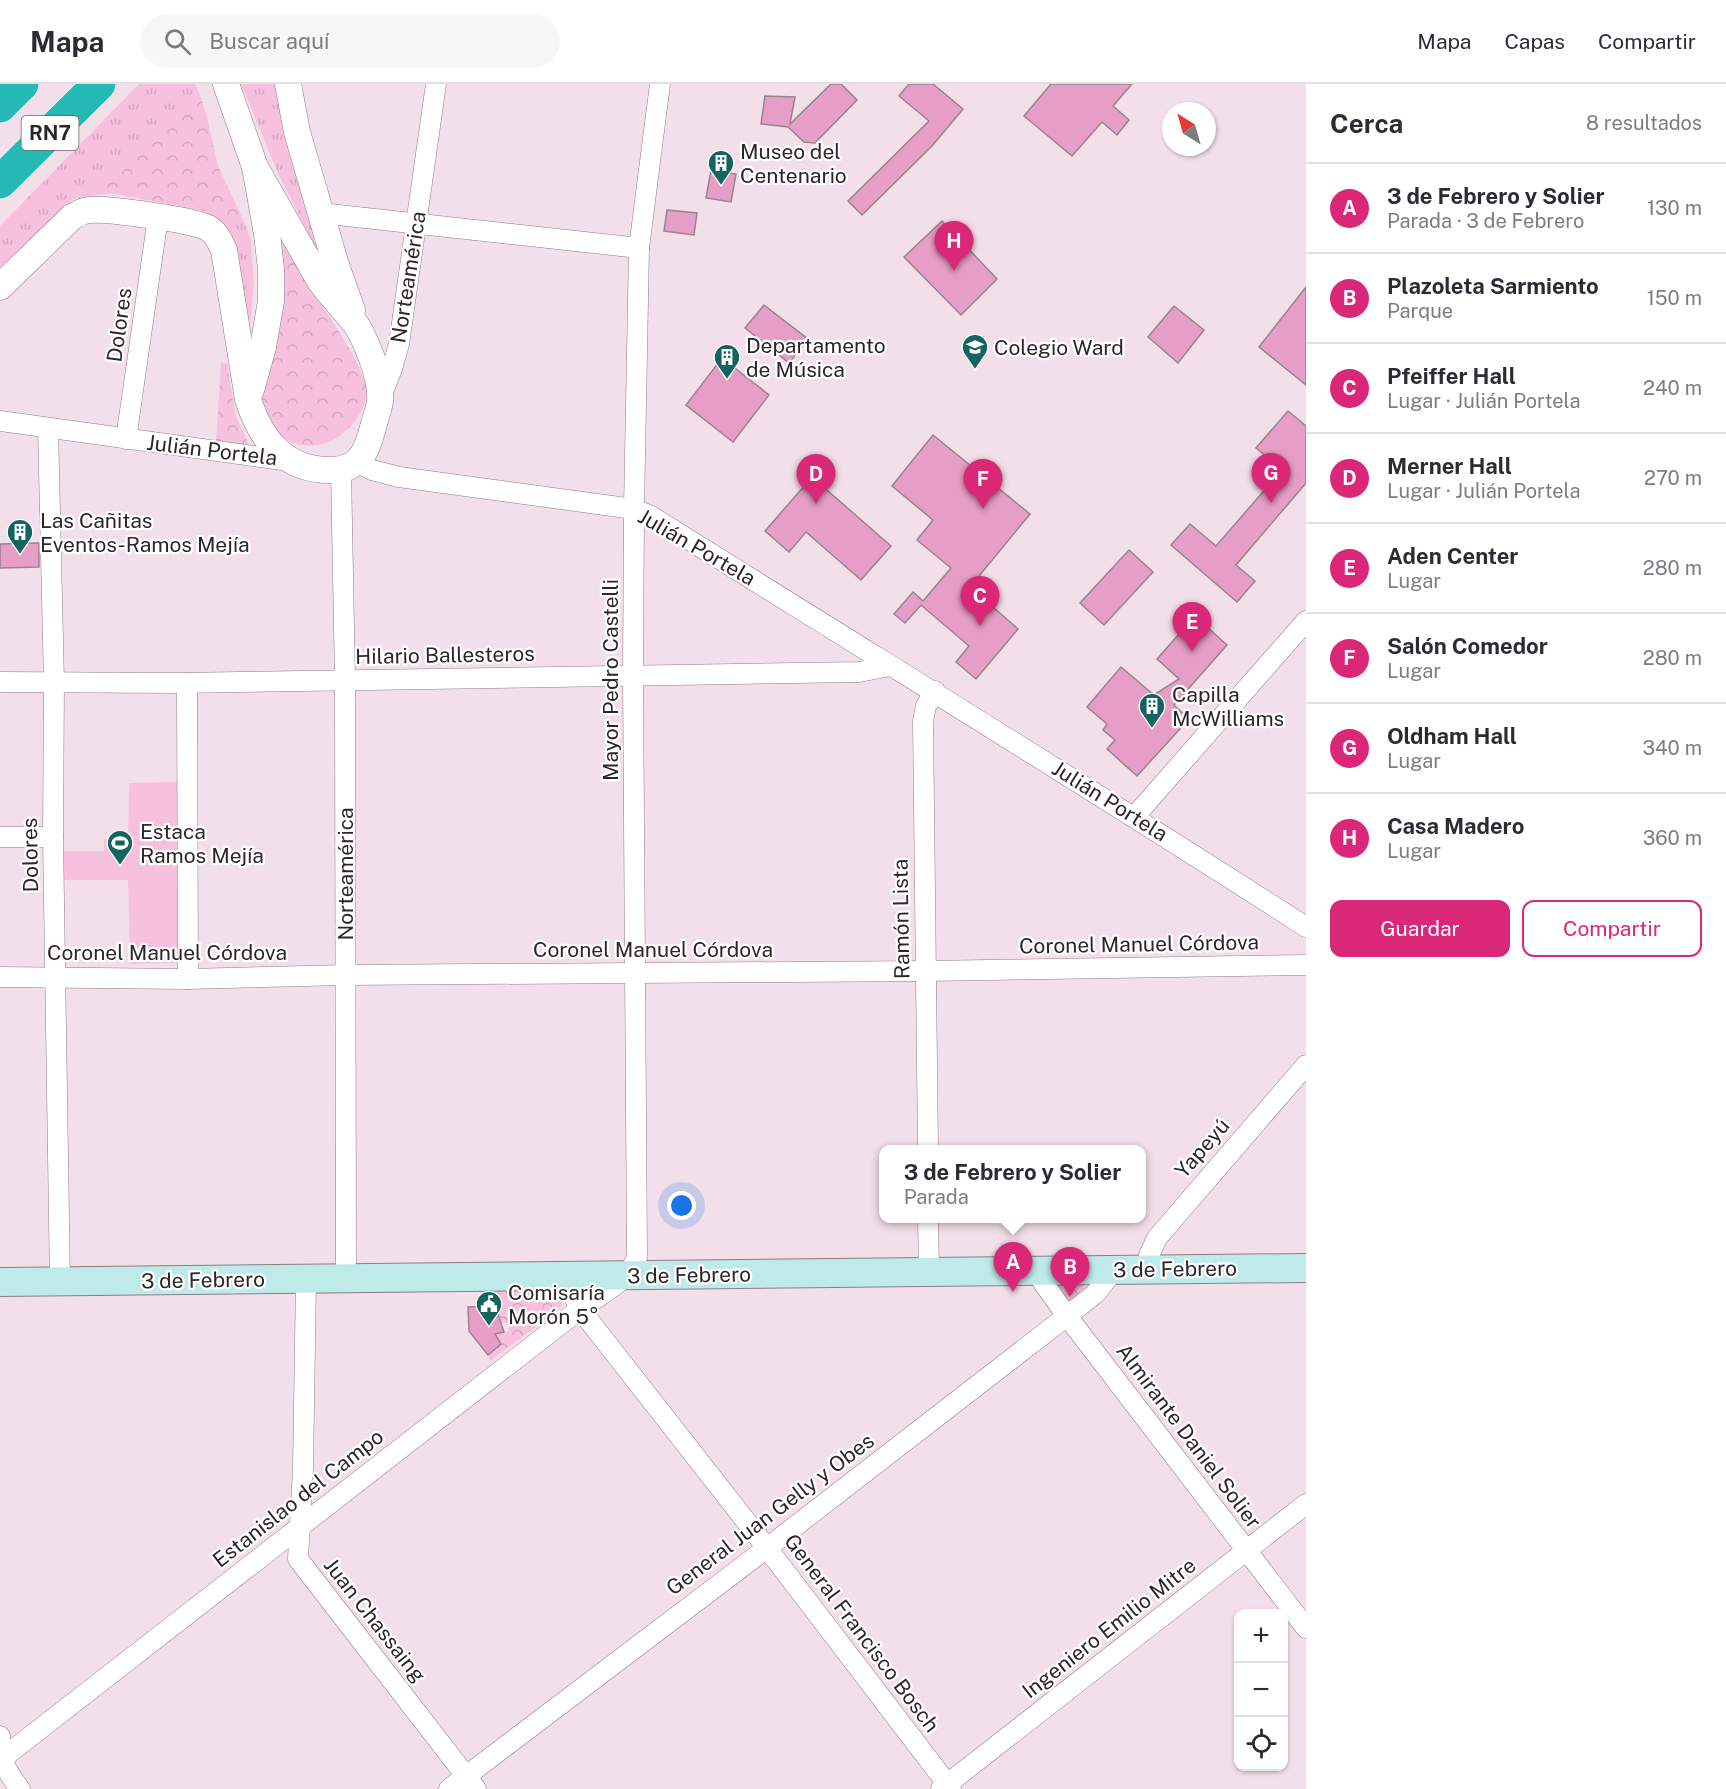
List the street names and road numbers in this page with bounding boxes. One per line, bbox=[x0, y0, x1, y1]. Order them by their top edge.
road number: RN7 bbox=[22, 116, 78, 150]
street label: Norteamérica bbox=[385, 209, 431, 345]
street label: Dolores bbox=[101, 286, 137, 364]
street label: Julián Portela bbox=[145, 430, 279, 470]
street label: Julián Portela bbox=[634, 503, 760, 591]
street label: Mayor Pedro Castelli bbox=[598, 579, 623, 781]
street label: Hilario Ballesteros bbox=[355, 641, 535, 669]
street label: Julián Portela bbox=[1048, 756, 1172, 846]
street label: Norteamérica bbox=[333, 807, 358, 941]
street label: Dolores bbox=[17, 817, 43, 893]
street label: Ramón Lista bbox=[887, 859, 915, 979]
street label: Coronel Manuel Córdova bbox=[1019, 929, 1259, 959]
street label: Coronel Manuel Córdova bbox=[533, 937, 773, 962]
street label: Coronel Manuel Córdova bbox=[47, 940, 287, 965]
street label: Yapeyú bbox=[1169, 1113, 1235, 1183]
street label: 3 de Febrero bbox=[1113, 1255, 1237, 1283]
street label: 3 de Febrero bbox=[627, 1261, 751, 1289]
street label: 3 de Febrero bbox=[141, 1266, 265, 1294]
street label: Almirante Daniel Solier bbox=[1111, 1339, 1267, 1533]
street label: Estanislao del Campo bbox=[208, 1424, 388, 1572]
street label: General Juan Gelly y Obes bbox=[661, 1428, 879, 1600]
street label: General Francisco Bosch bbox=[779, 1529, 945, 1737]
street label: Juan Chassaing bbox=[319, 1553, 431, 1687]
street label: Ingeniero Emilio Mitre bbox=[1017, 1553, 1201, 1703]

